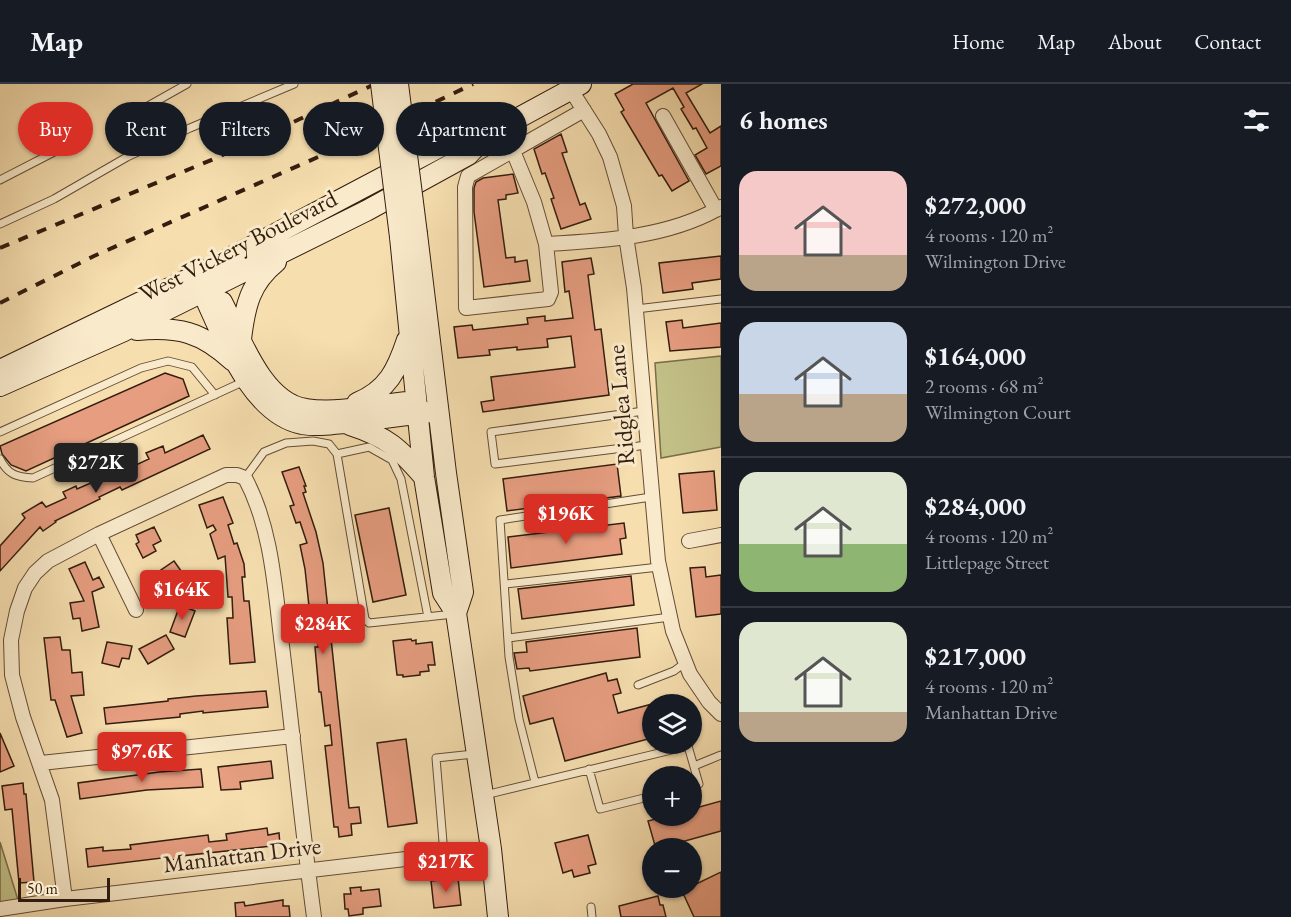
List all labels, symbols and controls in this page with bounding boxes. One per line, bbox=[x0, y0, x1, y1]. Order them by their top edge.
text: Map bbox=[30, 23, 83, 59]
text: Home bbox=[952, 28, 1004, 55]
text: Map bbox=[1037, 28, 1075, 55]
text: About bbox=[1108, 28, 1161, 55]
text: Contact bbox=[1194, 28, 1261, 55]
chip: Buy bbox=[18, 102, 93, 156]
chip: Rent bbox=[105, 102, 187, 156]
chip: Filters bbox=[199, 102, 291, 156]
chip: New bbox=[303, 102, 384, 156]
chip: Apartment bbox=[396, 102, 527, 156]
text: 6 homes bbox=[739, 103, 828, 137]
icon: filters bbox=[1240, 104, 1273, 137]
street label: West Vickery Boulevard bbox=[134, 182, 343, 309]
text: $272,000 bbox=[925, 188, 1026, 222]
icon: home bbox=[787, 195, 859, 267]
text: 4 rooms · 120 m² bbox=[925, 222, 1053, 248]
text: Wilmington Drive bbox=[925, 248, 1066, 274]
text: $164,000 bbox=[925, 339, 1026, 373]
street label: Ridglea Lane bbox=[600, 344, 641, 467]
icon: home bbox=[787, 346, 859, 418]
text: 2 rooms · 68 m² bbox=[925, 373, 1044, 399]
text: Wilmington Court bbox=[925, 399, 1071, 425]
pin: $272K bbox=[54, 443, 138, 494]
text: $272K bbox=[68, 449, 124, 475]
text: $284,000 bbox=[925, 489, 1026, 523]
pin: $196K bbox=[524, 494, 608, 545]
icon: home bbox=[787, 496, 859, 568]
text: $196K bbox=[538, 500, 594, 526]
text: 4 rooms · 120 m² bbox=[925, 523, 1053, 549]
text: Littlepage Street bbox=[925, 549, 1049, 575]
pin: $164K bbox=[140, 570, 224, 621]
text: $164K bbox=[154, 576, 210, 602]
pin: $284K bbox=[281, 604, 365, 655]
text: $284K bbox=[295, 610, 351, 636]
text: $217,000 bbox=[925, 639, 1026, 673]
icon: home bbox=[787, 646, 859, 718]
text: 4 rooms · 120 m² bbox=[925, 673, 1053, 699]
map controls bbox=[642, 694, 702, 898]
button: layers bbox=[642, 694, 702, 754]
text: Manhattan Drive bbox=[925, 699, 1057, 725]
pin: $97.6K bbox=[93, 732, 191, 783]
text: $97.6K bbox=[111, 738, 173, 764]
button: + bbox=[642, 766, 702, 826]
street label: Manhattan Drive bbox=[161, 829, 323, 880]
button: − bbox=[642, 838, 702, 898]
pin: $217K bbox=[404, 842, 488, 893]
text: $217K bbox=[418, 848, 474, 874]
scale bar bbox=[18, 875, 110, 902]
text: 50 m bbox=[27, 878, 58, 899]

